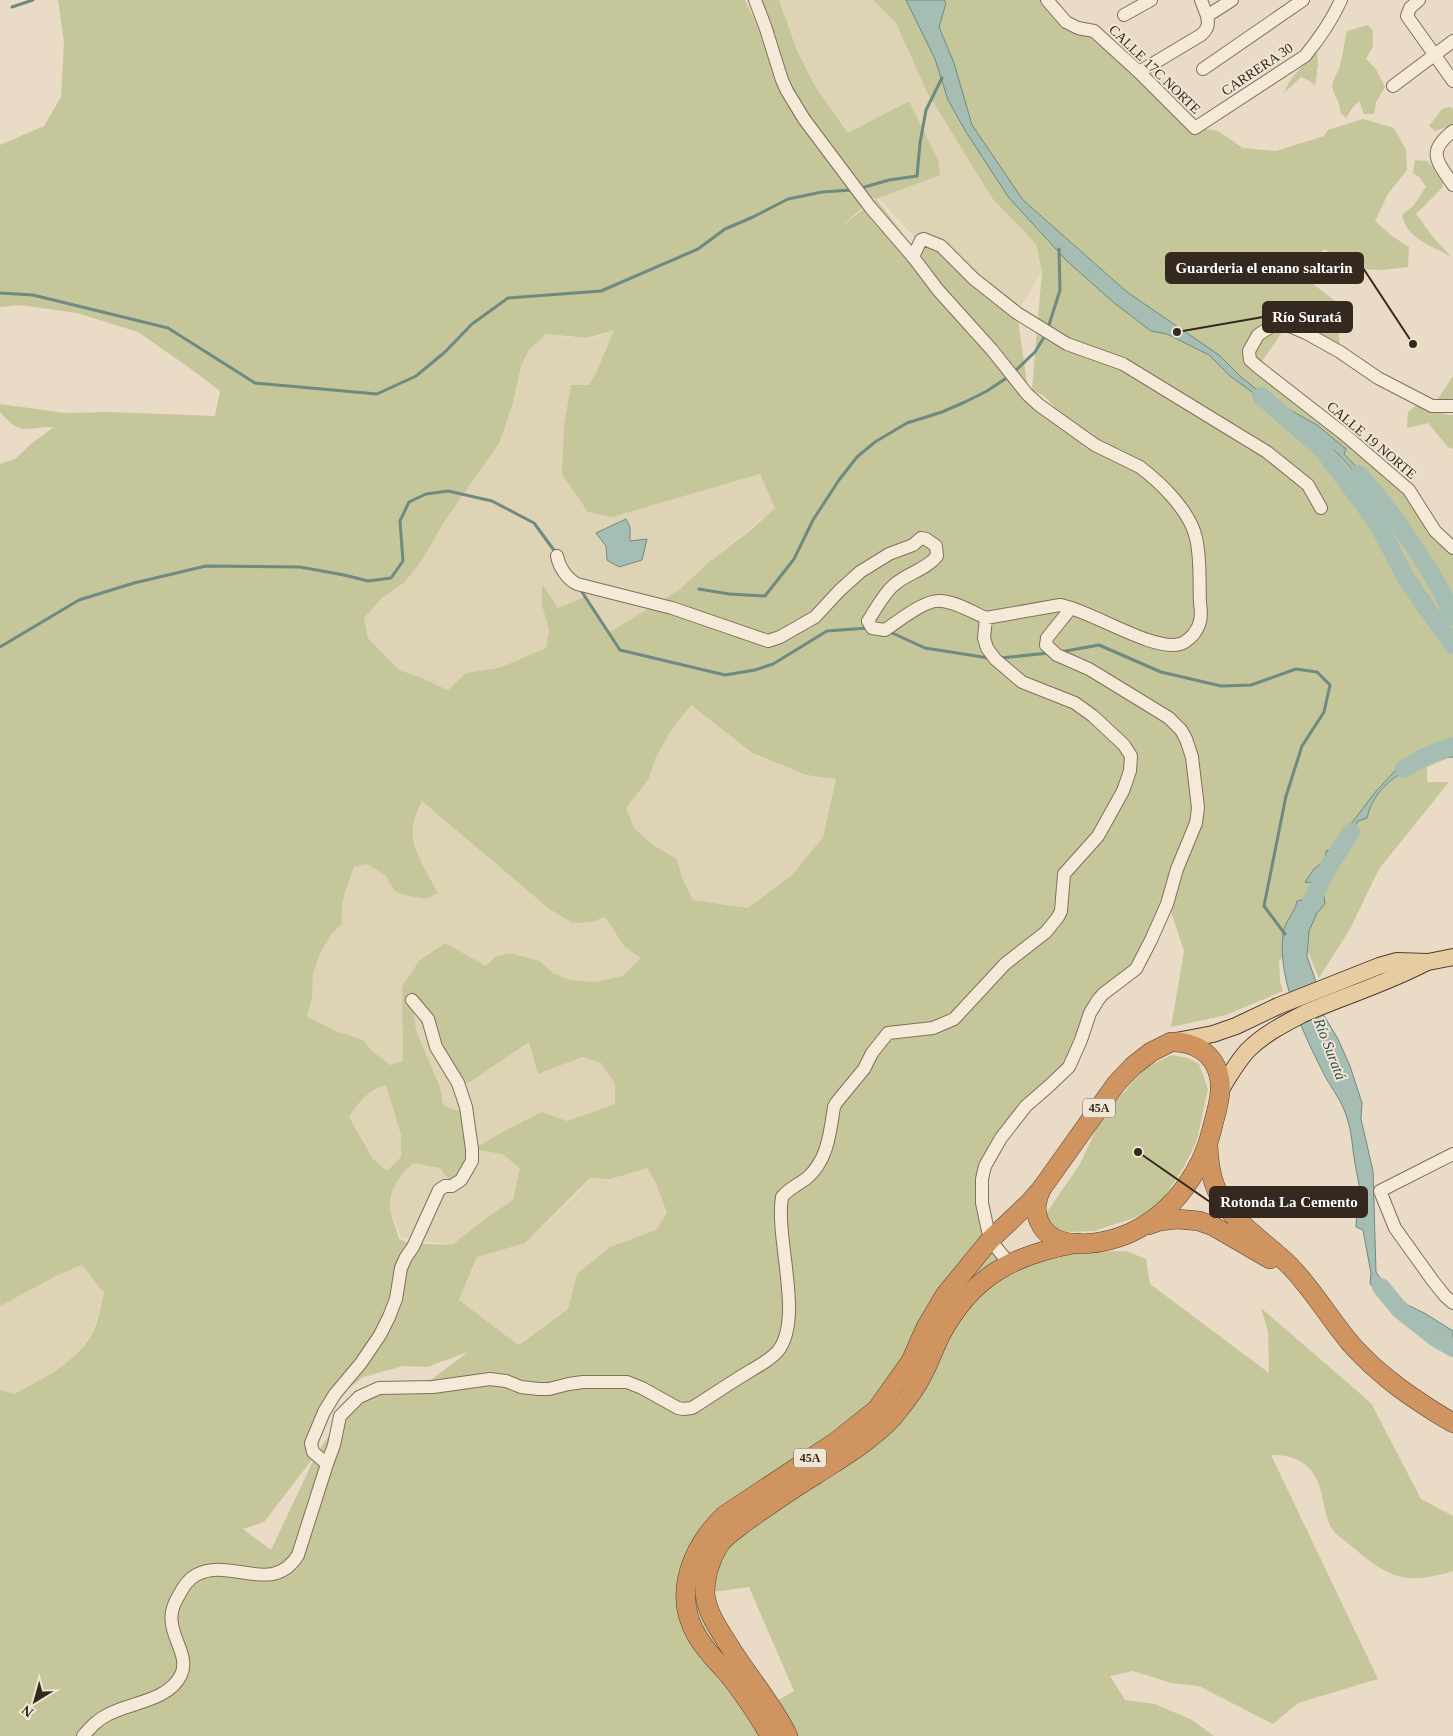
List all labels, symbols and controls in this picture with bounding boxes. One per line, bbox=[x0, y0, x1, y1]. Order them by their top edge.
street label: CALLE 17C NORTE bbox=[1106, 22, 1203, 117]
street label: CARRERA 30 bbox=[1219, 40, 1296, 99]
callout: Guarderia el enano saltarin bbox=[1166, 253, 1363, 283]
text: Guarderia el enano saltarin bbox=[1175, 260, 1353, 276]
callout: Río Suratá bbox=[1263, 302, 1352, 332]
text: Río Suratá bbox=[1272, 309, 1342, 325]
street label: CALLE 19 NORTE bbox=[1324, 399, 1419, 482]
water label: Río Suratá bbox=[1311, 1015, 1349, 1082]
road number: 45A bbox=[1083, 1098, 1115, 1118]
callout: Rotonda La Cemento bbox=[1210, 1187, 1367, 1217]
text: Rotonda La Cemento bbox=[1220, 1194, 1358, 1210]
road number: 45A bbox=[794, 1449, 826, 1468]
north arrow bbox=[10, 1676, 60, 1726]
text: N bbox=[19, 1702, 36, 1720]

